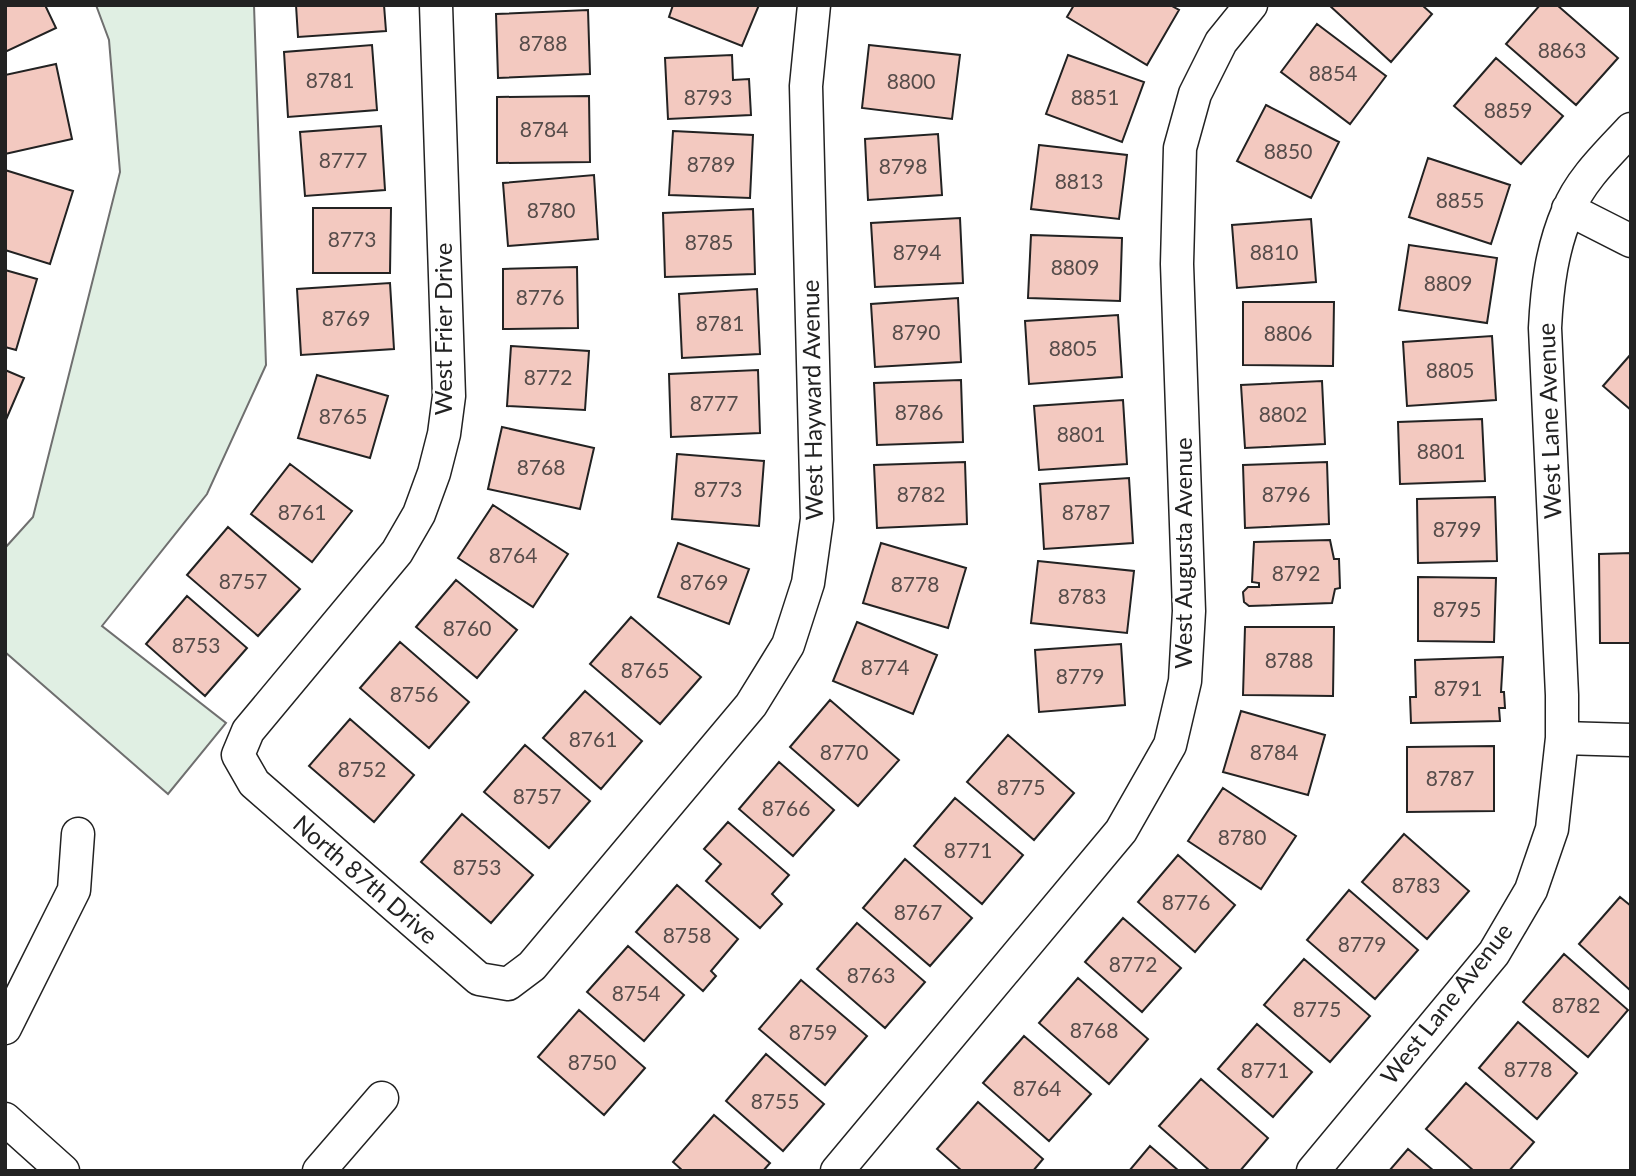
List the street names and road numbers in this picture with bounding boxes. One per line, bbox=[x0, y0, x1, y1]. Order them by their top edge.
street label: West Frier Drive bbox=[428, 243, 457, 415]
street label: West Hayward Avenue bbox=[795, 280, 828, 520]
street label: West Lane Avenue bbox=[1531, 322, 1566, 520]
street label: West Augusta Avenue bbox=[1168, 437, 1197, 669]
street label: North 87th Drive bbox=[288, 808, 444, 949]
street label: West Lane Avenue bbox=[1374, 917, 1518, 1089]

